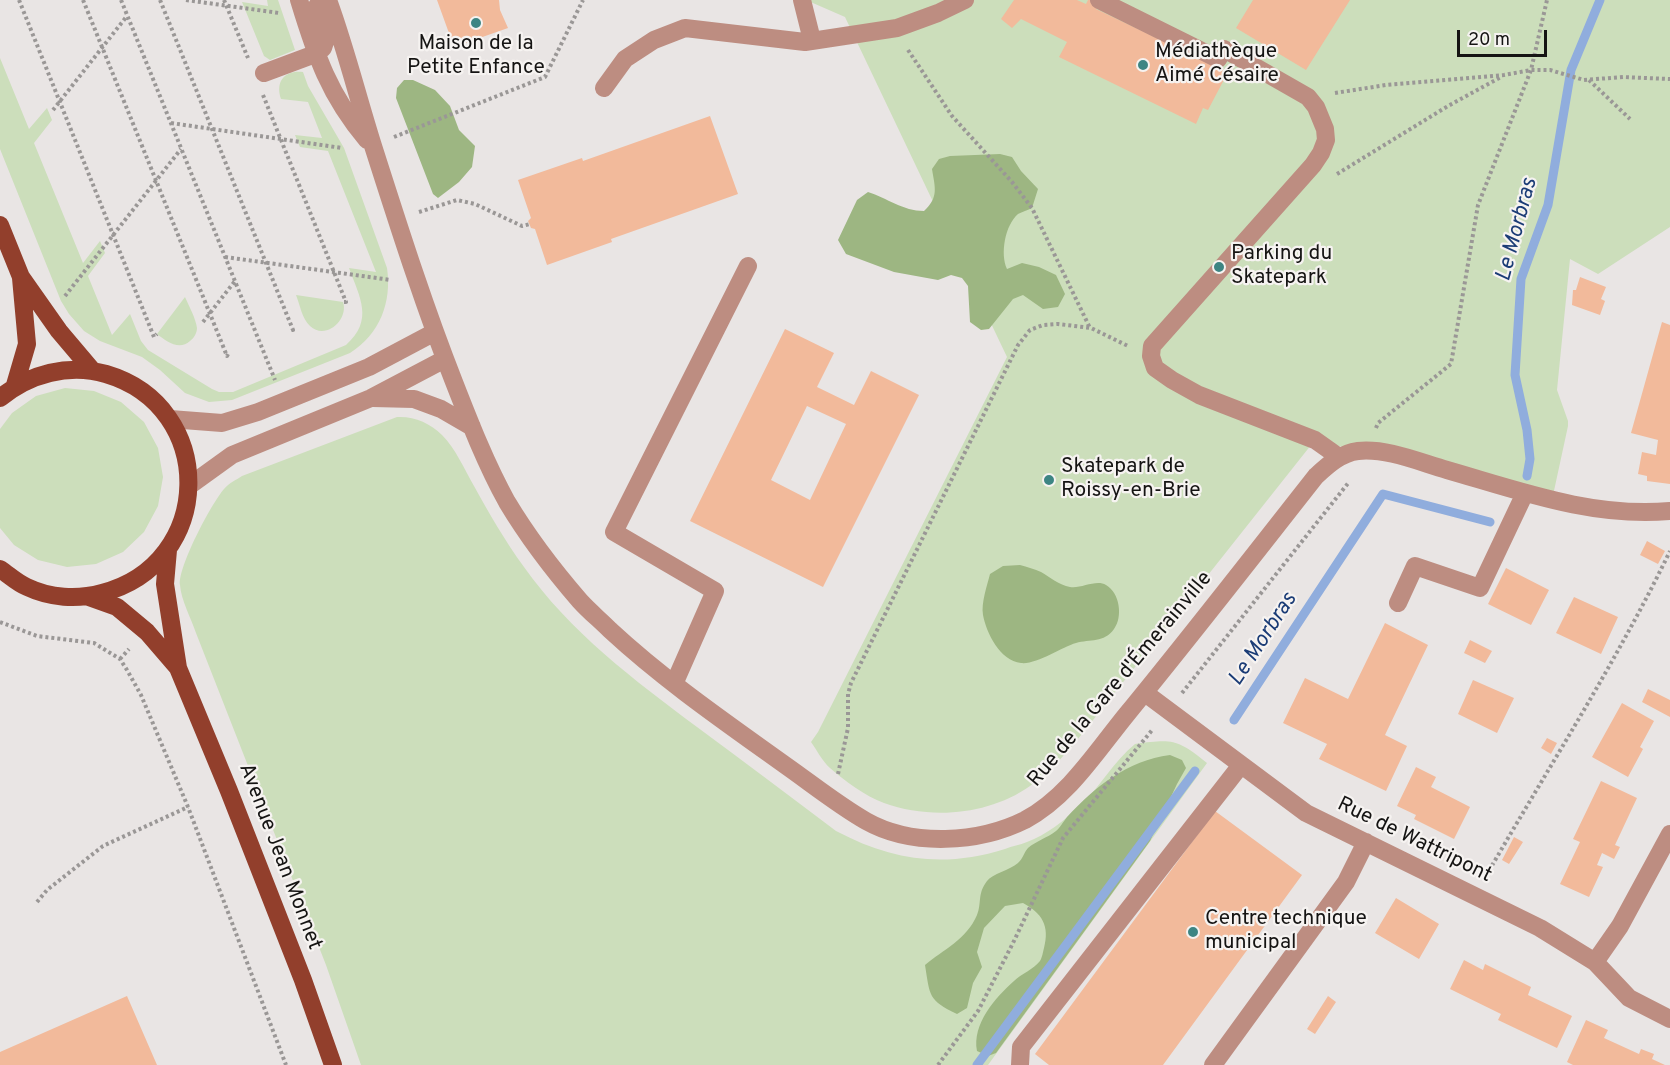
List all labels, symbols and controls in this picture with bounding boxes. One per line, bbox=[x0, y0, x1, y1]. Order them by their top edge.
marker: Maison de la Petite Enfance bbox=[469, 16, 483, 30]
scale bar bbox=[1460, 18, 1550, 56]
text: 20 m bbox=[1468, 29, 1510, 52]
place label: Maison de la Petite Enfance bbox=[407, 32, 545, 82]
place label: Médiathèque Aimé Césaire bbox=[1155, 40, 1279, 90]
marker: Médiathèque Aimé Césaire bbox=[1136, 58, 1150, 72]
water label: Le Morbras bbox=[1492, 176, 1544, 284]
place label: Parking du Skatepark bbox=[1231, 242, 1332, 292]
marker: Parking du Skatepark bbox=[1212, 260, 1226, 274]
place label: Skatepark de Roissy-en-Brie bbox=[1061, 455, 1200, 505]
marker: Skatepark de Roissy-en-Brie bbox=[1042, 473, 1056, 487]
street label: Rue de la Gare d'Émerainville bbox=[1023, 567, 1219, 793]
water label: Le Morbras bbox=[1224, 588, 1304, 692]
street label: Avenue Jean Monnet bbox=[232, 760, 326, 954]
street label: Rue de Wattripont bbox=[1333, 793, 1495, 889]
place label: Centre technique municipal bbox=[1205, 907, 1367, 957]
marker: Centre technique municipal bbox=[1186, 925, 1200, 939]

